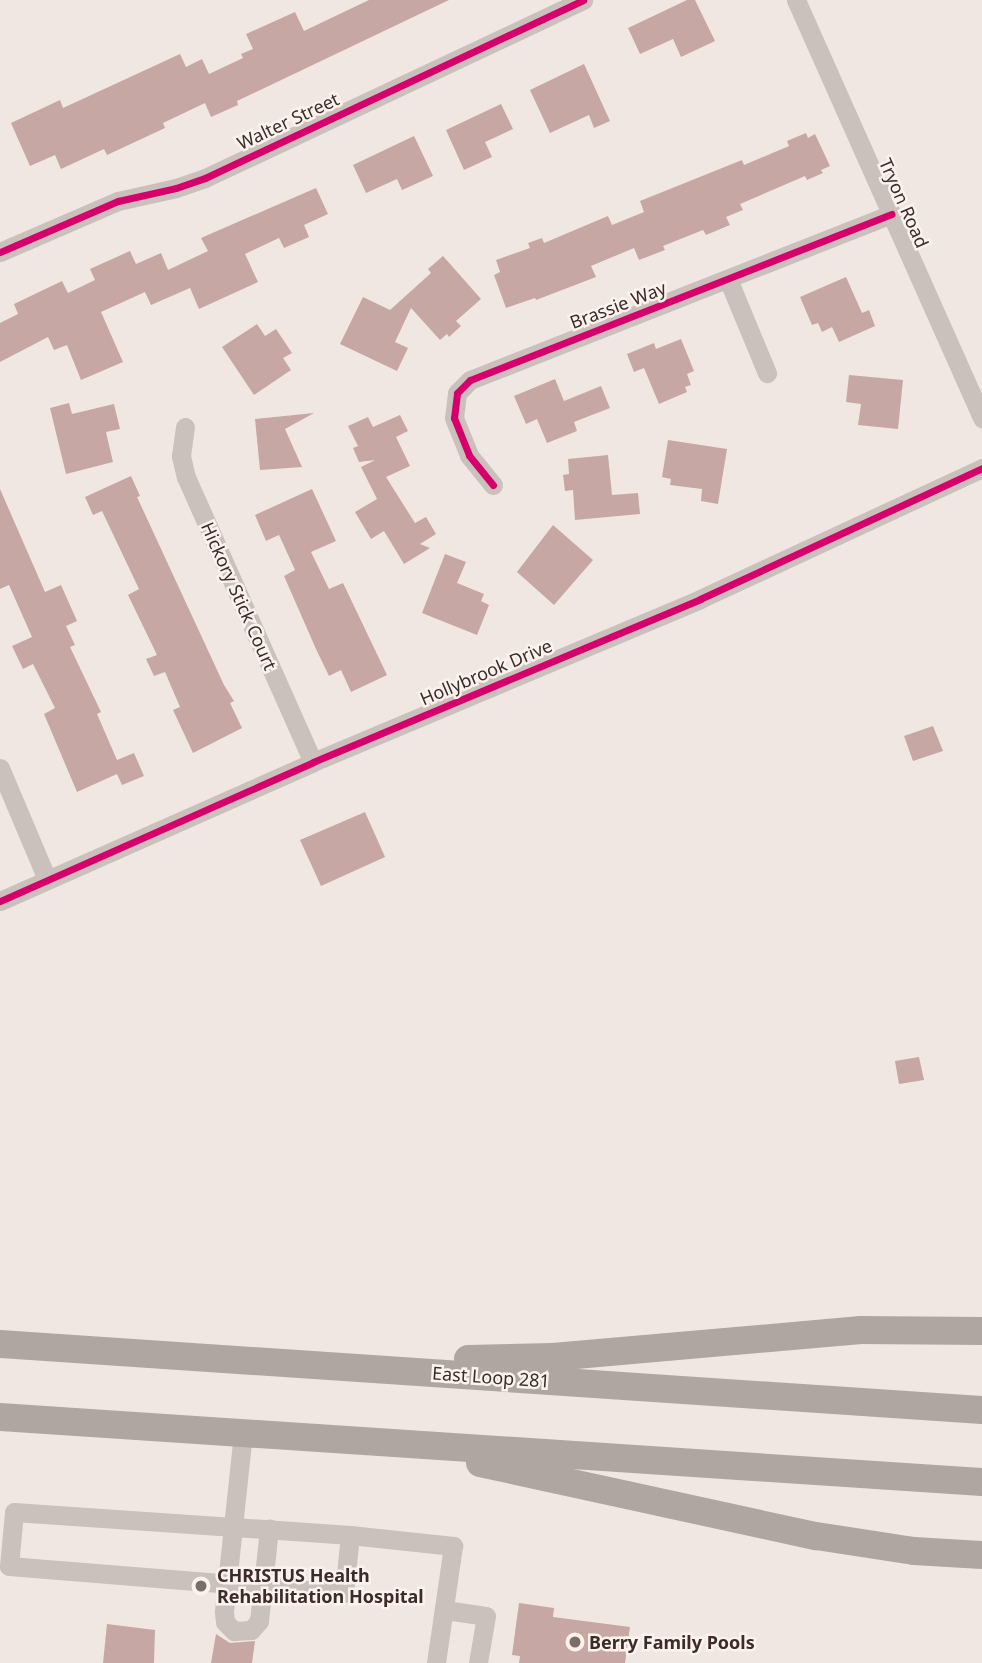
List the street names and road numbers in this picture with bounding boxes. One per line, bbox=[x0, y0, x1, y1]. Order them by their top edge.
street label: Walter Street bbox=[234, 88, 342, 154]
street label: Tryon Road bbox=[875, 155, 933, 251]
street label: Brassie Way bbox=[567, 277, 669, 333]
street label: Hickory Stick Court bbox=[197, 519, 281, 673]
street label: Hollybrook Drive bbox=[417, 634, 555, 710]
street label: East Loop 281 bbox=[432, 1362, 550, 1392]

